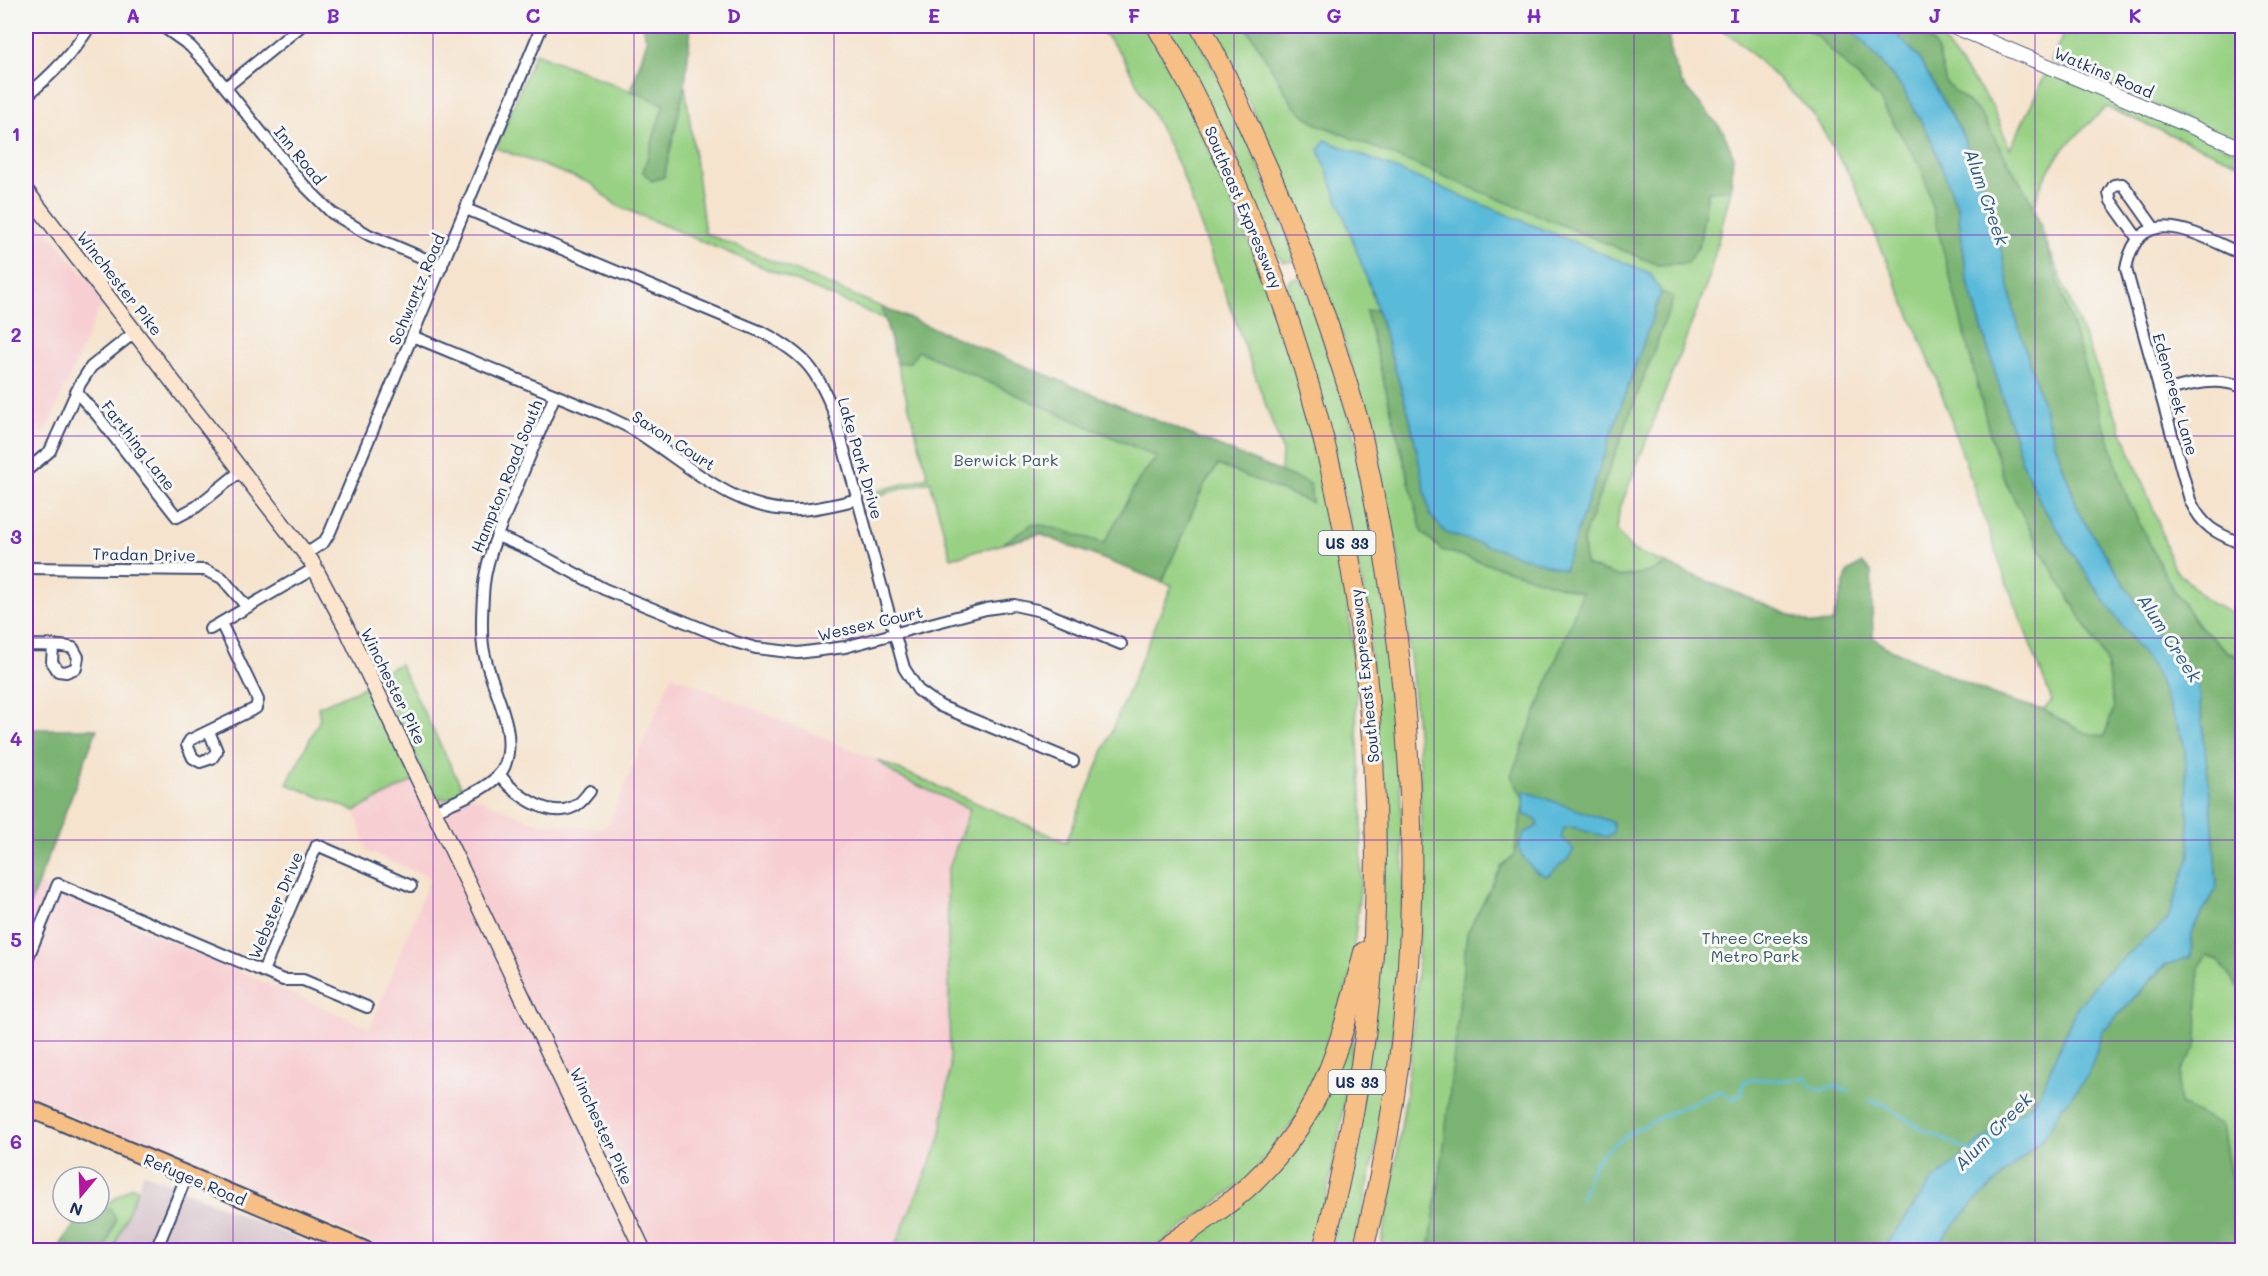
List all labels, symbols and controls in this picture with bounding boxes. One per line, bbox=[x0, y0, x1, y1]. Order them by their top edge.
text: A bbox=[126, 2, 140, 28]
text: B bbox=[326, 2, 340, 28]
text: C bbox=[526, 2, 541, 28]
text: D bbox=[727, 2, 741, 28]
text: E bbox=[928, 2, 940, 28]
text: F bbox=[1128, 2, 1141, 28]
text: G bbox=[1326, 2, 1342, 28]
text: H bbox=[1526, 2, 1542, 28]
text: I bbox=[1730, 2, 1740, 28]
text: J bbox=[1928, 2, 1942, 28]
text: K bbox=[2128, 2, 2142, 28]
street label: Watkins Road bbox=[2051, 42, 2157, 102]
text: 1 bbox=[12, 120, 20, 146]
street label: Inn Road bbox=[270, 121, 330, 189]
street label: Southeast Expressway bbox=[1200, 123, 1288, 291]
water label: Alum Creek bbox=[1959, 146, 2015, 249]
street label: Winchester Pike bbox=[73, 226, 167, 340]
street label: Schwartz Road bbox=[383, 230, 449, 348]
text: 2 bbox=[10, 321, 22, 347]
street label: Edencreek Lane bbox=[2149, 330, 2203, 458]
street label: Lake Park Drive bbox=[834, 395, 888, 521]
street label: Farthing Lane bbox=[97, 396, 181, 494]
street label: Hampton Road South bbox=[466, 397, 546, 555]
street label: Saxon Court bbox=[628, 405, 720, 475]
park label: Berwick Park bbox=[954, 449, 1058, 470]
text: 3 bbox=[10, 523, 22, 549]
road number: US 33 bbox=[1318, 531, 1376, 555]
street label: Tradan Drive bbox=[92, 543, 196, 565]
street label: Southeast Expressway bbox=[1344, 588, 1384, 764]
water label: Alum Creek bbox=[2133, 589, 2208, 687]
street label: Wessex Court bbox=[815, 601, 925, 645]
street label: Winchester Pike bbox=[357, 624, 431, 748]
text: 4 bbox=[10, 725, 23, 751]
street label: Webster Drive bbox=[243, 848, 307, 962]
text: 5 bbox=[10, 926, 22, 952]
park label: Three Creeks Metro Park bbox=[1702, 927, 1808, 966]
street label: Winchester Pike bbox=[566, 1064, 638, 1188]
road number: US 33 bbox=[1328, 1070, 1386, 1094]
water label: Alum Creek bbox=[1949, 1087, 2037, 1175]
text: 6 bbox=[10, 1128, 22, 1154]
street label: Refugee Road bbox=[141, 1148, 249, 1210]
north arrow bbox=[51, 1165, 111, 1225]
text: N bbox=[67, 1198, 85, 1222]

